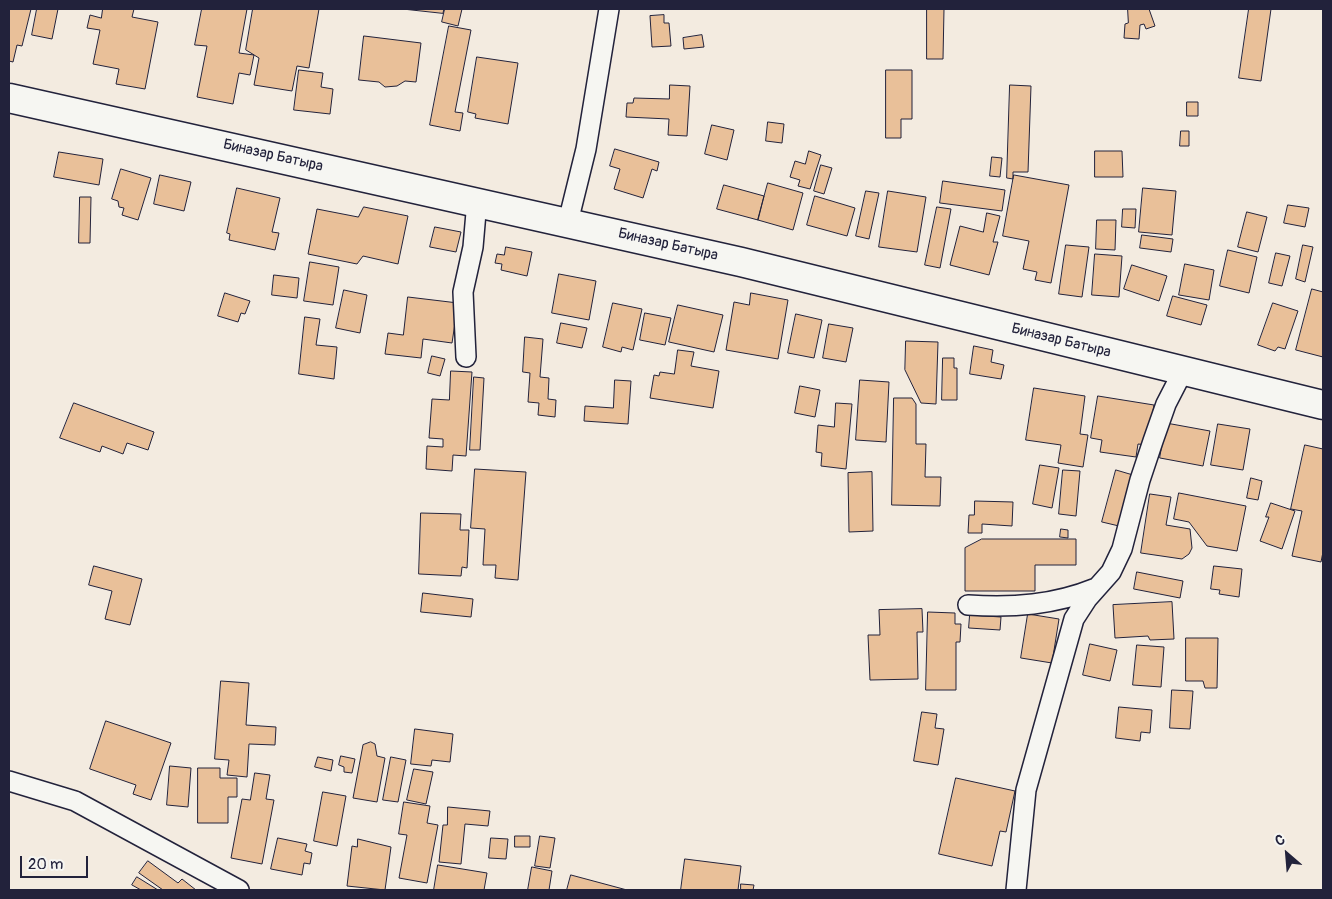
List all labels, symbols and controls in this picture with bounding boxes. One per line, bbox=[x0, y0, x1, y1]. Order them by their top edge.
street label: Биназар Батыра bbox=[221, 136, 325, 176]
street label: Биназар Батыра bbox=[616, 225, 720, 265]
street label: Биназар Батыра bbox=[1009, 320, 1113, 362]
north arrow bbox=[1262, 829, 1312, 879]
text: С bbox=[1272, 831, 1288, 850]
scale bar bbox=[22, 846, 90, 878]
text: 20 m bbox=[28, 855, 63, 874]

